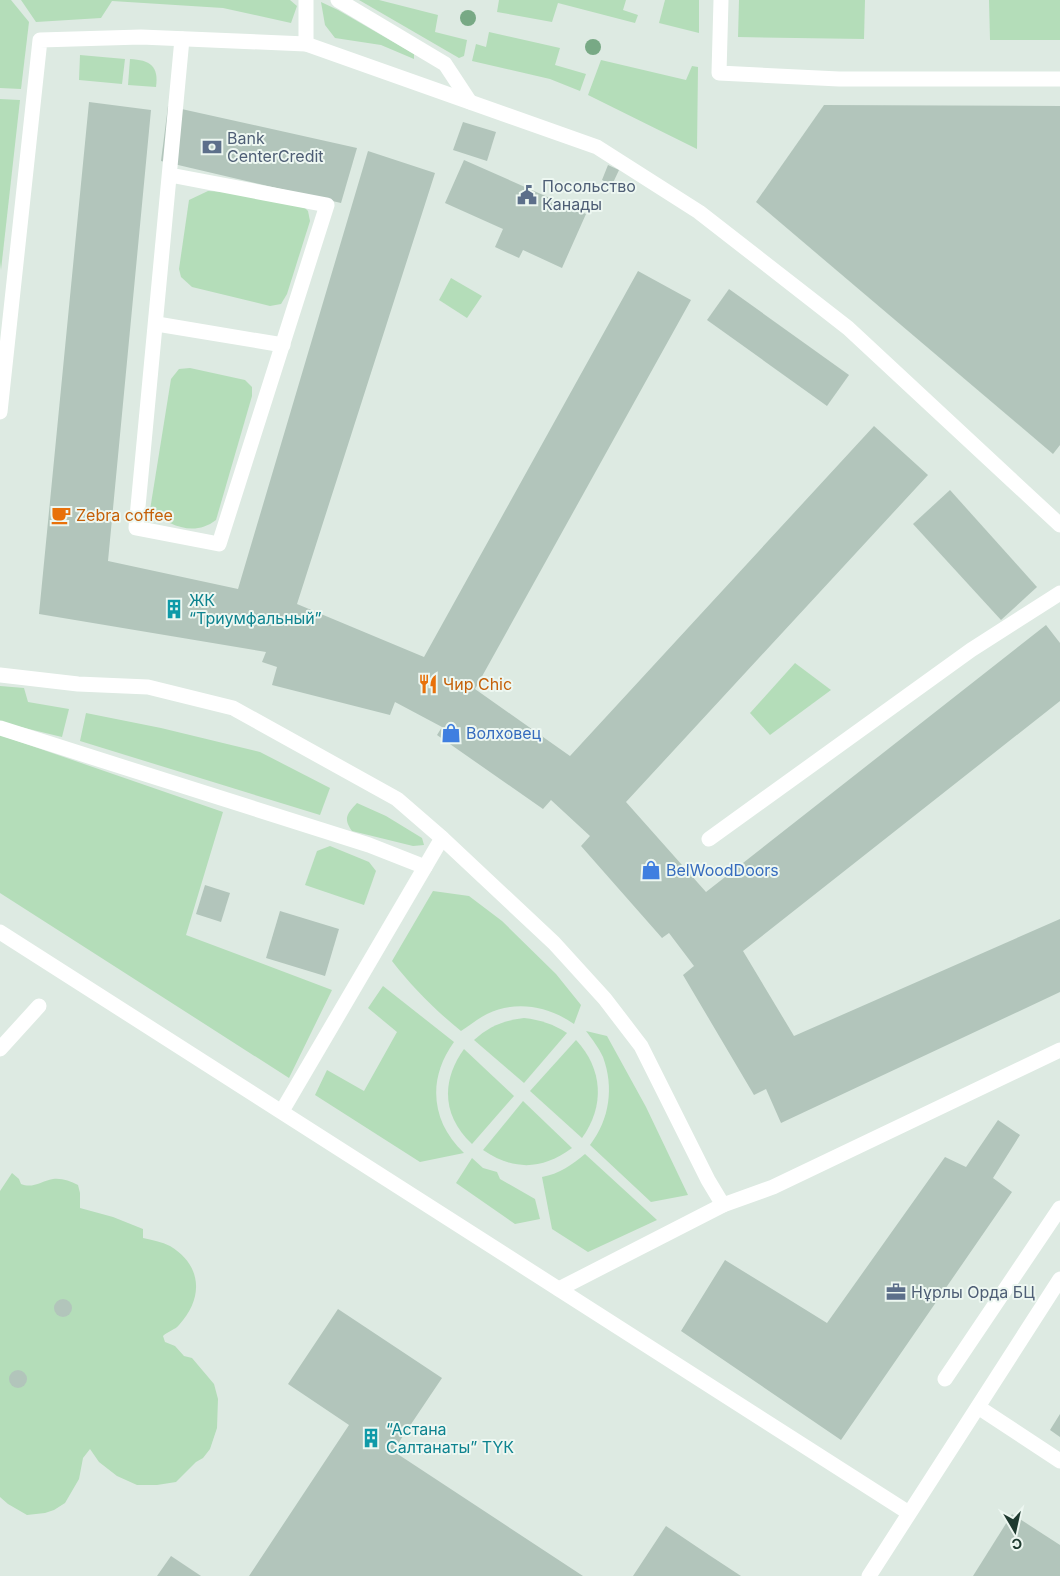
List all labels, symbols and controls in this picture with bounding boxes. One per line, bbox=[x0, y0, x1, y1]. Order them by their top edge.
place label: Bank CenterCredit bbox=[227, 128, 324, 166]
bank icon: Bank CenterCredit bbox=[201, 136, 223, 158]
place label: Посольство Канады bbox=[542, 176, 636, 214]
public building icon: Посольство Канады bbox=[516, 184, 538, 206]
cafe icon: Zebra coffee bbox=[50, 504, 72, 526]
place label: Zebra coffee bbox=[76, 505, 173, 525]
place label: ЖК “Триумфальный” bbox=[189, 590, 322, 628]
building icon: ЖК “Триумфальный” bbox=[163, 598, 185, 620]
restaurant icon: Чир Chic bbox=[417, 673, 439, 695]
place label: Чир Chic bbox=[443, 674, 512, 694]
shop icon: Волховец bbox=[440, 722, 462, 744]
place label: Волховец bbox=[466, 723, 542, 743]
shop icon: BelWoodDoors bbox=[640, 859, 662, 881]
place label: BelWoodDoors bbox=[666, 860, 779, 880]
office icon: Нұрлы Орда БЦ bbox=[885, 1281, 907, 1303]
place label: Нұрлы Орда БЦ bbox=[911, 1282, 1035, 1302]
place label: “Астана Салтанаты” ТҮК bbox=[386, 1419, 514, 1457]
building icon: “Астана Салтанаты” ТҮК bbox=[360, 1427, 382, 1449]
north arrow bbox=[990, 1506, 1040, 1556]
text: С bbox=[1011, 1535, 1024, 1554]

